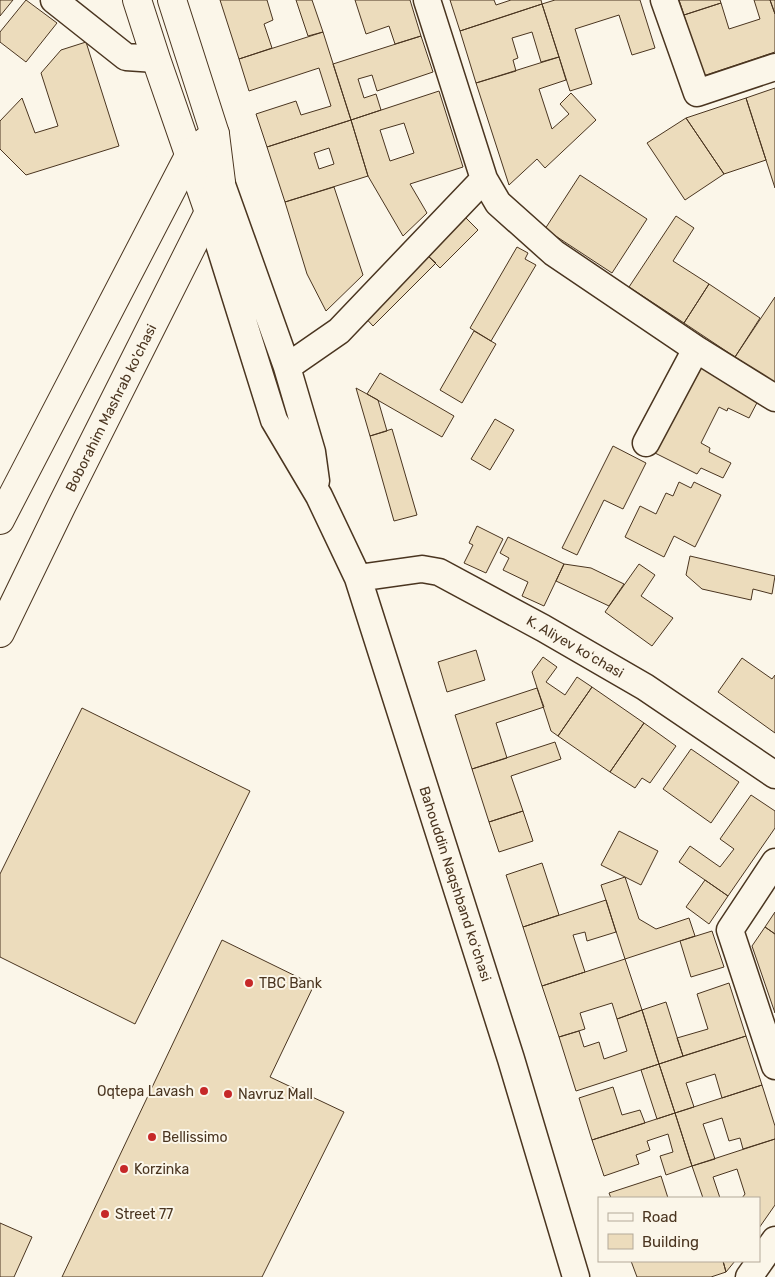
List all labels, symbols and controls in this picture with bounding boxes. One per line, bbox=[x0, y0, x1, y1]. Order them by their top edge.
street label: Boborahim Mashrab ko'chasi bbox=[62, 321, 160, 494]
street label: K. Aliyev koʻchasi bbox=[523, 612, 627, 682]
street label: Bahouddin Naqshband koʻchasi bbox=[415, 784, 495, 984]
place label: TBC Bank bbox=[259, 975, 323, 992]
marker: TBC Bank bbox=[243, 977, 255, 989]
place label: Oqtepa Lavash bbox=[97, 1083, 194, 1100]
marker: Oqtepa Lavash bbox=[198, 1085, 210, 1097]
place label: Navruz Mall bbox=[238, 1086, 313, 1103]
marker: Navruz Mall bbox=[222, 1088, 234, 1100]
place label: Bellissimo bbox=[162, 1129, 228, 1146]
marker: Bellissimo bbox=[146, 1131, 158, 1143]
place label: Korzinka bbox=[134, 1161, 189, 1178]
marker: Korzinka bbox=[118, 1163, 130, 1175]
legend bbox=[598, 1197, 760, 1262]
place label: Street 77 bbox=[115, 1206, 173, 1223]
marker: Street 77 bbox=[99, 1208, 111, 1220]
text: Road bbox=[642, 1208, 678, 1226]
text: Building bbox=[642, 1233, 699, 1251]

